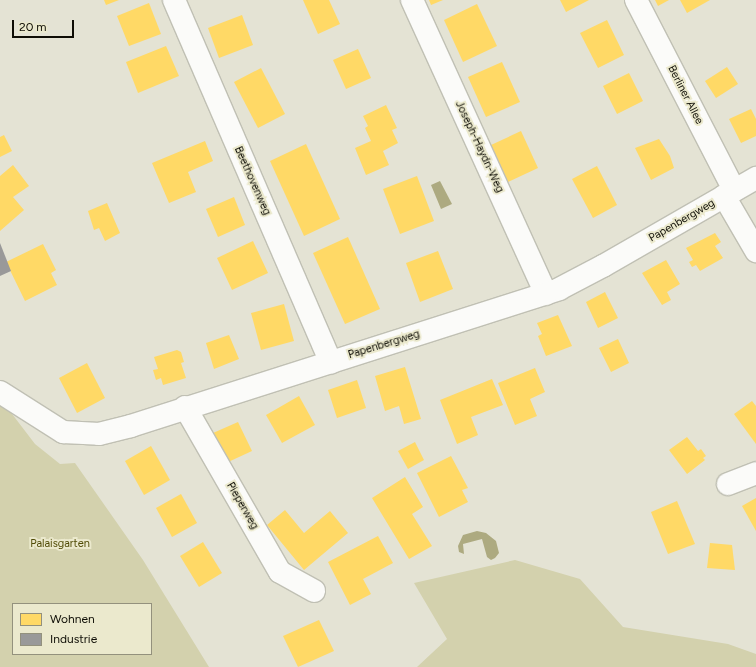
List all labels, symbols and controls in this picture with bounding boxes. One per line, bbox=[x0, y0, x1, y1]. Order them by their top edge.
scale bar bbox=[14, 12, 76, 38]
text: 20 m bbox=[19, 20, 47, 34]
street label: Berliner Allee bbox=[665, 63, 705, 127]
street label: Joseph-Haydn-Weg bbox=[452, 99, 506, 195]
street label: Beethovenweg bbox=[231, 145, 273, 217]
street label: Papenbergweg bbox=[647, 197, 717, 245]
street label: Papenbergweg bbox=[347, 328, 421, 362]
street label: Pieperweg bbox=[223, 480, 261, 532]
park label: Palaisgarten bbox=[30, 537, 90, 551]
legend bbox=[12, 603, 152, 655]
text: Wohnen bbox=[50, 612, 95, 626]
text: Industrie bbox=[50, 632, 97, 646]

